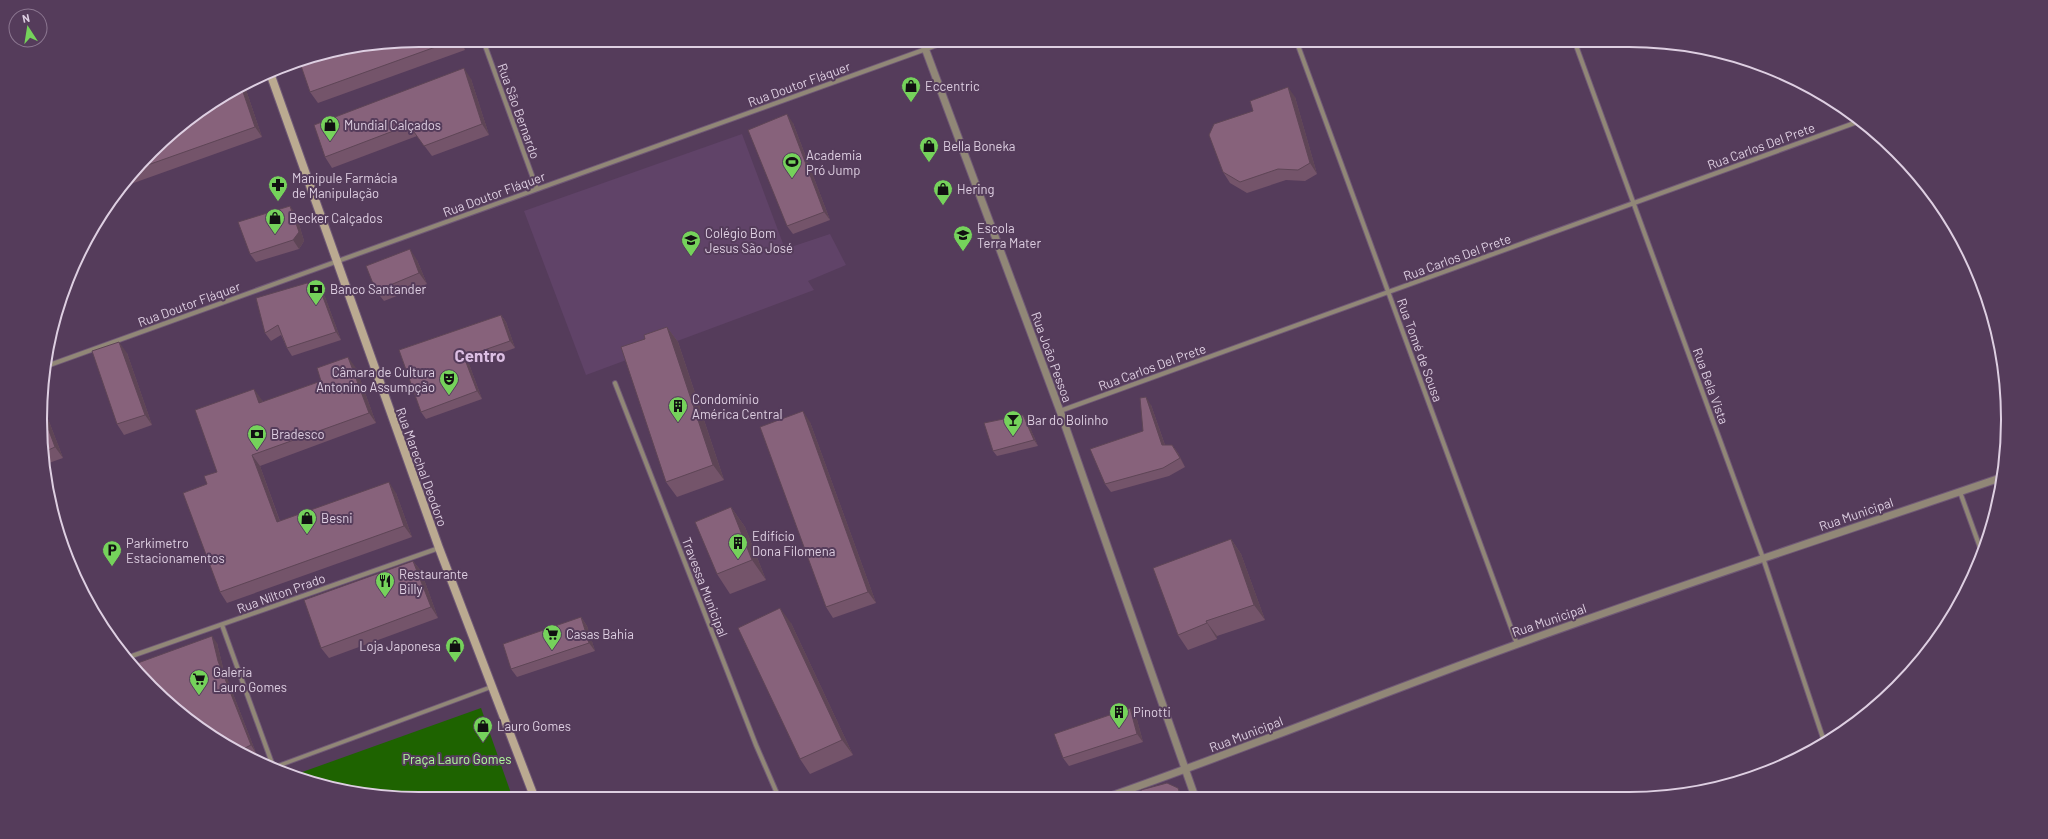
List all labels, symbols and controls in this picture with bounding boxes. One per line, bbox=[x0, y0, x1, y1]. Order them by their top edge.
north arrow bbox=[8, 8, 48, 48]
text: N bbox=[21, 11, 31, 25]
street label: Rua Doutor Fláquer bbox=[746, 58, 853, 110]
street label: Rua São Bernardo bbox=[494, 61, 544, 161]
shop icon: Eccentric bbox=[900, 75, 922, 103]
place label: Eccentric bbox=[925, 78, 980, 94]
shop icon: Mundial Calçados bbox=[319, 114, 341, 142]
place label: Mundial Calçados bbox=[344, 117, 441, 133]
street label: Rua Carlos Del Prete bbox=[1705, 119, 1817, 173]
shop icon: Bella Boneka bbox=[918, 135, 940, 163]
place label: Bella Boneka bbox=[943, 138, 1015, 154]
place label: Academia Pró Jump bbox=[806, 147, 862, 178]
sports icon: Academia Pró Jump bbox=[781, 151, 803, 179]
street label: Rua Doutor Fláquer bbox=[441, 168, 548, 220]
place label: Manipule Farmácia de Manipulação bbox=[292, 170, 397, 201]
pharmacy icon: Manipule Farmácia de Manipulação bbox=[267, 174, 289, 202]
shop icon: Hering bbox=[932, 178, 954, 206]
place label: Hering bbox=[957, 181, 994, 197]
shop icon: Becker Calçados bbox=[264, 207, 286, 235]
place label: Becker Calçados bbox=[289, 210, 383, 226]
place label: Escola Terra Mater bbox=[977, 220, 1041, 251]
school or university icon: Escola Terra Mater bbox=[952, 224, 974, 252]
place label: Colégio Bom Jesus São José bbox=[705, 225, 793, 256]
school or university icon: Colégio Bom Jesus São José bbox=[680, 229, 702, 257]
street label: Rua Carlos Del Prete bbox=[1401, 230, 1513, 284]
street label: Rua Doutor Fláquer bbox=[136, 278, 243, 330]
bank icon: Banco Santander bbox=[305, 278, 327, 306]
place label: Banco Santander bbox=[330, 281, 427, 297]
street label: Rua Tomé de Sousa bbox=[1394, 296, 1446, 404]
street label: Rua João Pessoa bbox=[1028, 309, 1076, 405]
street label: Rua Carlos Del Prete bbox=[1096, 340, 1208, 394]
district label: Centro bbox=[454, 345, 506, 365]
street label: Rua Bela Vista bbox=[1690, 346, 1732, 426]
place label: Câmara de Cultura Antonino Assumpção bbox=[316, 364, 435, 395]
theatre icon: Câmara de Cultura Antonino Assumpção bbox=[438, 368, 460, 396]
place label: Condomínio América Central bbox=[692, 391, 782, 422]
building icon: Condomínio América Central bbox=[667, 395, 689, 423]
street label: Rua Marechal Deodoro bbox=[393, 405, 451, 529]
bar icon: Bar do Bolinho bbox=[1002, 409, 1024, 437]
place label: Bar do Bolinho bbox=[1027, 412, 1108, 428]
bank icon: Bradesco bbox=[246, 423, 268, 451]
place label: Bradesco bbox=[271, 426, 324, 442]
street label: Rua Municipal bbox=[1817, 494, 1895, 534]
shop icon: Besni bbox=[296, 507, 318, 535]
place label: Besni bbox=[321, 510, 353, 526]
place label: Edifício Dona Filomena bbox=[752, 528, 835, 559]
building icon: Edifício Dona Filomena bbox=[727, 532, 749, 560]
place label: Parkimetro Estacionamentos bbox=[126, 535, 225, 566]
street label: Travessa Municipal bbox=[679, 535, 731, 639]
parking icon: Parkimetro Estacionamentos bbox=[101, 539, 123, 567]
place label: Restaurante Billy bbox=[399, 566, 468, 597]
street label: Rua Nílton Prado bbox=[234, 570, 328, 616]
restaurant icon: Restaurante Billy bbox=[374, 570, 396, 598]
street label: Rua Municipal bbox=[1510, 600, 1588, 640]
supermarket icon: Casas Bahia bbox=[541, 623, 563, 651]
place label: Casas Bahia bbox=[566, 626, 634, 642]
shop icon: Loja Japonesa bbox=[444, 635, 466, 663]
place label: Loja Japonesa bbox=[359, 638, 441, 654]
place label: Galeria Lauro Gomes bbox=[213, 664, 287, 695]
supermarket icon: Galeria Lauro Gomes bbox=[188, 668, 210, 696]
building icon: Pinotti bbox=[1108, 701, 1130, 729]
place label: Pinotti bbox=[1133, 704, 1171, 720]
street label: Rua Municipal bbox=[1207, 713, 1285, 755]
shop icon: Lauro Gomes bbox=[472, 715, 494, 743]
place label: Lauro Gomes bbox=[497, 718, 571, 734]
park label: Praça Lauro Gomes bbox=[402, 751, 512, 767]

